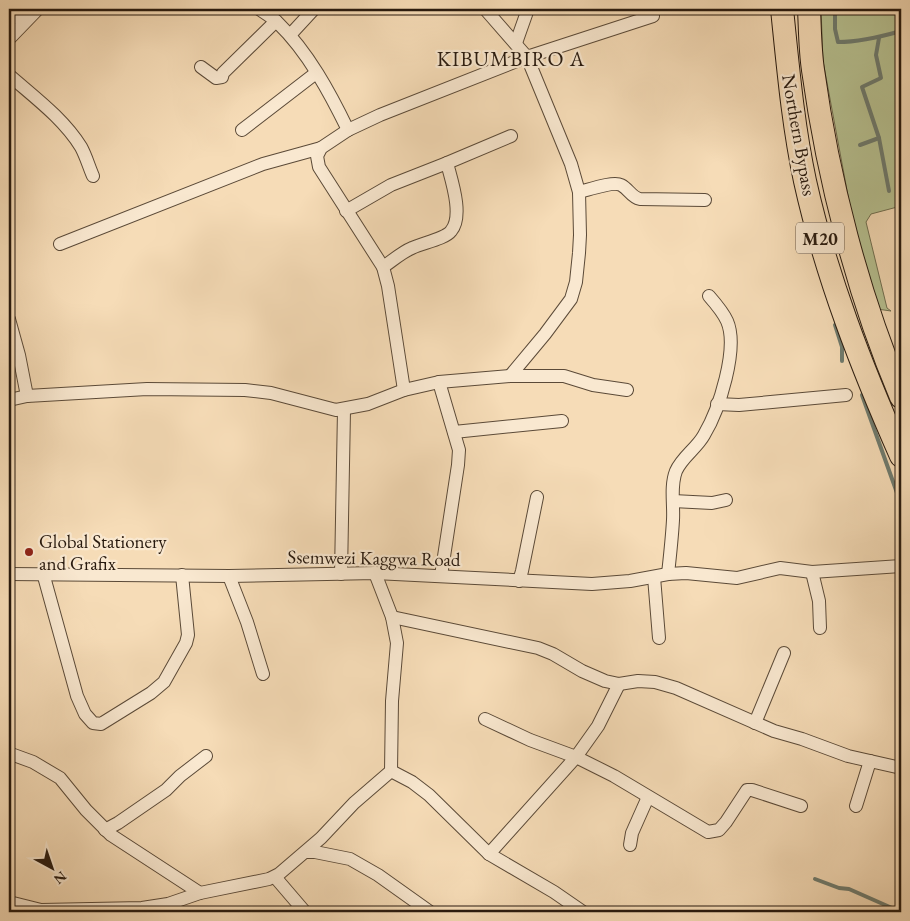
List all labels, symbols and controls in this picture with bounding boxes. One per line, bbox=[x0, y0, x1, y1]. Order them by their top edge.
district label: KIBUMBIRO A bbox=[437, 45, 585, 72]
street label: Northern Bypass bbox=[776, 72, 822, 198]
road number: M20 bbox=[796, 222, 844, 254]
place label: Global Stationery and Grafix bbox=[39, 529, 167, 576]
street label: Ssemwezi Kaggwa Road bbox=[287, 544, 461, 572]
marker: Global Stationery and Grafix bbox=[23, 546, 35, 558]
north arrow bbox=[28, 844, 78, 894]
text: N bbox=[50, 867, 70, 889]

